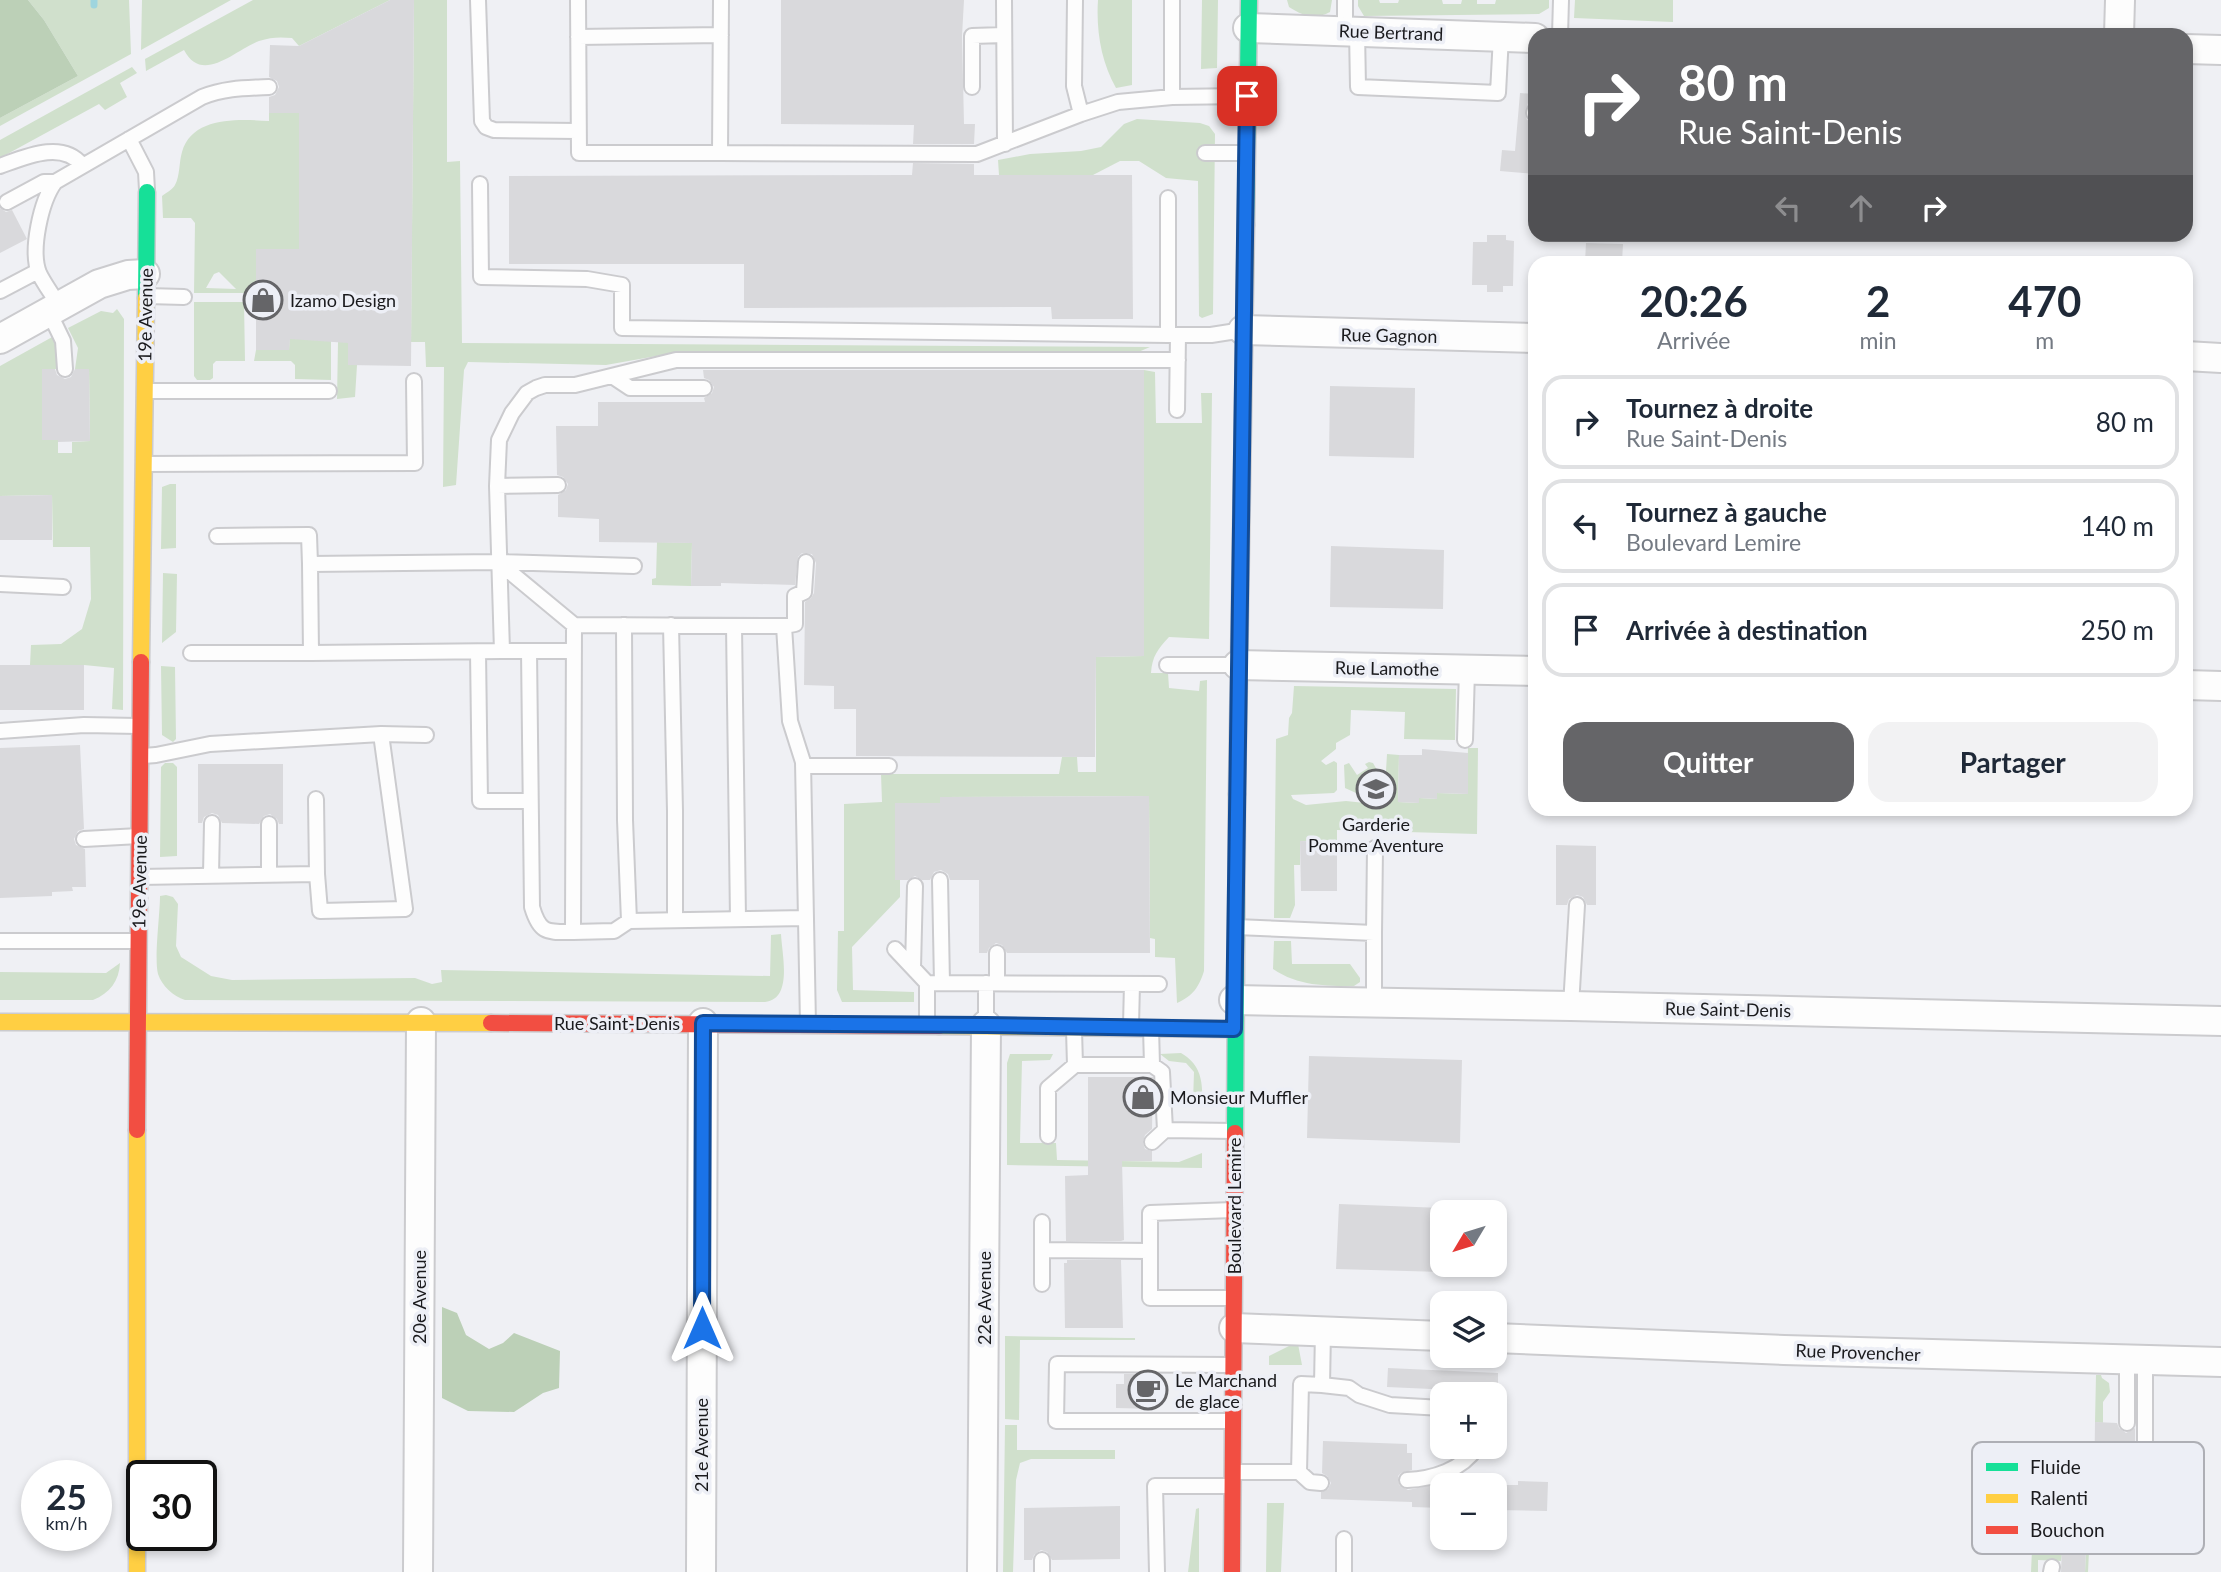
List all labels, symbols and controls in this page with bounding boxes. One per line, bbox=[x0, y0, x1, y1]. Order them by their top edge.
street label: Rue Bertrand bbox=[1338, 19, 1444, 45]
text: 80 m bbox=[1678, 53, 1788, 111]
icon: right bbox=[1563, 56, 1654, 147]
pin bbox=[1217, 66, 1277, 126]
icon: arrive bbox=[1228, 77, 1266, 115]
text: Rue Saint-Denis bbox=[1678, 112, 1902, 151]
icon: left bbox=[1769, 189, 1807, 227]
icon: ahead bbox=[1842, 189, 1880, 227]
icon: right bbox=[1915, 189, 1953, 227]
street label: 19e Avenue bbox=[133, 268, 157, 362]
text: 20:26 bbox=[1640, 276, 1748, 326]
text: 2 bbox=[1866, 276, 1890, 326]
text: 470 bbox=[2008, 276, 2081, 326]
shop icon: Izamo Design bbox=[242, 279, 284, 321]
place label: Izamo Design bbox=[290, 289, 396, 311]
street label: Rue Gagnon bbox=[1340, 323, 1438, 347]
text: Arrivée bbox=[1657, 326, 1731, 354]
text: min bbox=[1859, 326, 1897, 354]
text: m bbox=[2035, 326, 2054, 354]
text: Tournez à droite bbox=[1626, 392, 1813, 424]
icon: right bbox=[1567, 403, 1605, 441]
text: 80 m bbox=[2096, 406, 2154, 438]
text: Rue Saint-Denis bbox=[1626, 424, 1787, 452]
text: Tournez à gauche bbox=[1626, 496, 1827, 528]
icon: left bbox=[1567, 507, 1605, 545]
text: 140 m bbox=[2081, 510, 2154, 542]
text: Boulevard Lemire bbox=[1626, 528, 1801, 556]
icon: arrive bbox=[1567, 611, 1605, 649]
text: Arrivée à destination bbox=[1626, 614, 1868, 646]
text: 250 m bbox=[2081, 614, 2154, 646]
street label: Rue Lamothe bbox=[1335, 656, 1439, 680]
button: Quitter bbox=[1563, 722, 1854, 802]
button: Partager bbox=[1868, 722, 2158, 802]
school or university icon: Garderie Pomme Aventure bbox=[1355, 768, 1397, 810]
place label: Garderie Pomme Aventure bbox=[1308, 813, 1444, 856]
street label: 19e Avenue bbox=[127, 835, 151, 929]
street label: Rue Saint-Denis bbox=[1665, 997, 1792, 1021]
street label: Rue Saint-Denis bbox=[554, 1012, 680, 1034]
shop icon: Monsieur Muffler bbox=[1122, 1076, 1164, 1118]
place label: Monsieur Muffler bbox=[1170, 1086, 1308, 1108]
street label: Boulevard Lemire bbox=[1223, 1137, 1245, 1275]
north arrow bbox=[1430, 1200, 1507, 1278]
map controls bbox=[1430, 1200, 1507, 1550]
street label: 20e Avenue bbox=[408, 1250, 430, 1344]
street label: 22e Avenue bbox=[973, 1251, 995, 1345]
position arrow bbox=[665, 1291, 739, 1365]
button: layers bbox=[1430, 1291, 1507, 1368]
street label: Rue Provencher bbox=[1795, 1339, 1921, 1365]
cafe icon: Le Marchand de glace bbox=[1127, 1369, 1169, 1411]
place label: Le Marchand de glace bbox=[1175, 1369, 1277, 1412]
button: + bbox=[1430, 1382, 1507, 1459]
street label: 21e Avenue bbox=[690, 1398, 712, 1492]
legend bbox=[1972, 1442, 2204, 1554]
text: Fluide bbox=[2030, 1455, 2081, 1478]
speed limit sign: 30 bbox=[126, 1460, 217, 1551]
button: − bbox=[1430, 1473, 1507, 1550]
text: 25 bbox=[46, 1475, 87, 1517]
text: Ralenti bbox=[2030, 1486, 2088, 1509]
text: km/h bbox=[45, 1512, 88, 1534]
text: Bouchon bbox=[2030, 1518, 2105, 1541]

